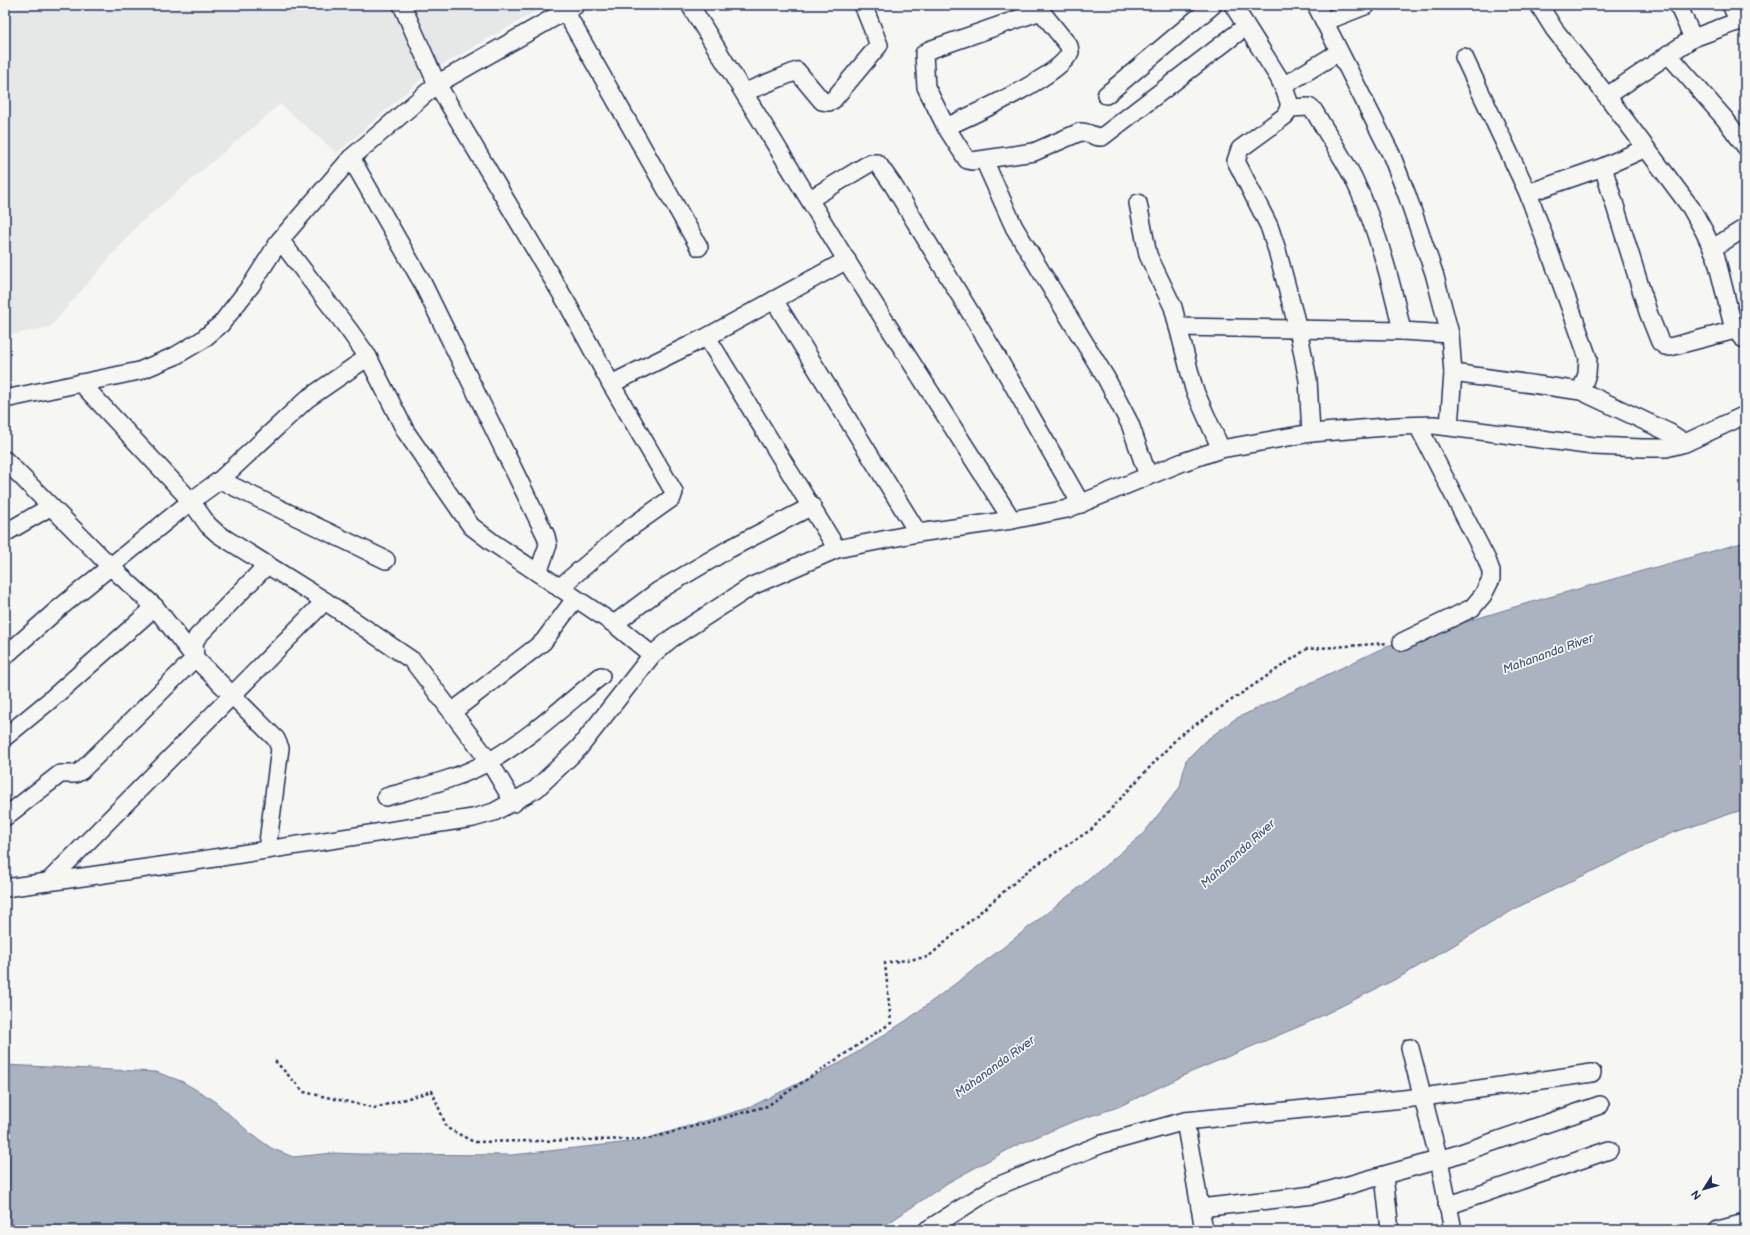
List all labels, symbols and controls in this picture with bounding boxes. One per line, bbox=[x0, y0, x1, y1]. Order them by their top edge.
water label: Mahananda River bbox=[1501, 630, 1597, 677]
water label: Mahananda River bbox=[1198, 815, 1280, 891]
water label: Mahananda River bbox=[952, 1032, 1039, 1101]
north arrow bbox=[1684, 1169, 1724, 1209]
text: N bbox=[1689, 1188, 1704, 1202]

